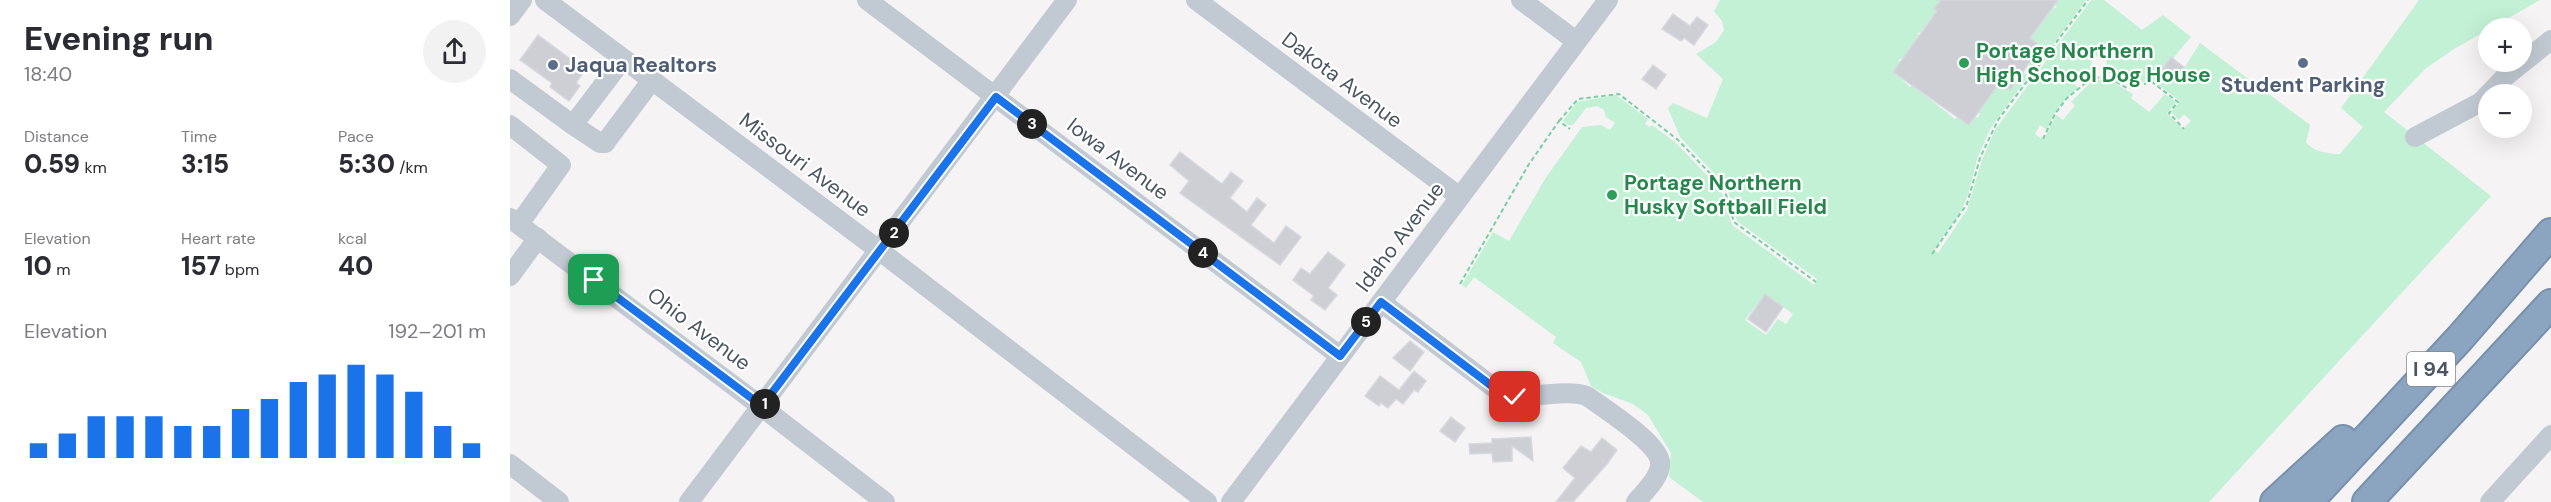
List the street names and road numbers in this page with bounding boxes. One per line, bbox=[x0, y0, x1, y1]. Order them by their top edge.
street label: Dakota Avenue bbox=[1276, 25, 1408, 135]
street label: Missouri Avenue bbox=[733, 106, 877, 224]
street label: Iowa Avenue bbox=[1061, 111, 1175, 207]
street label: Idaho Avenue bbox=[1349, 176, 1451, 298]
street label: Ohio Avenue bbox=[642, 281, 757, 377]
road number: I 94 bbox=[2407, 352, 2455, 386]

